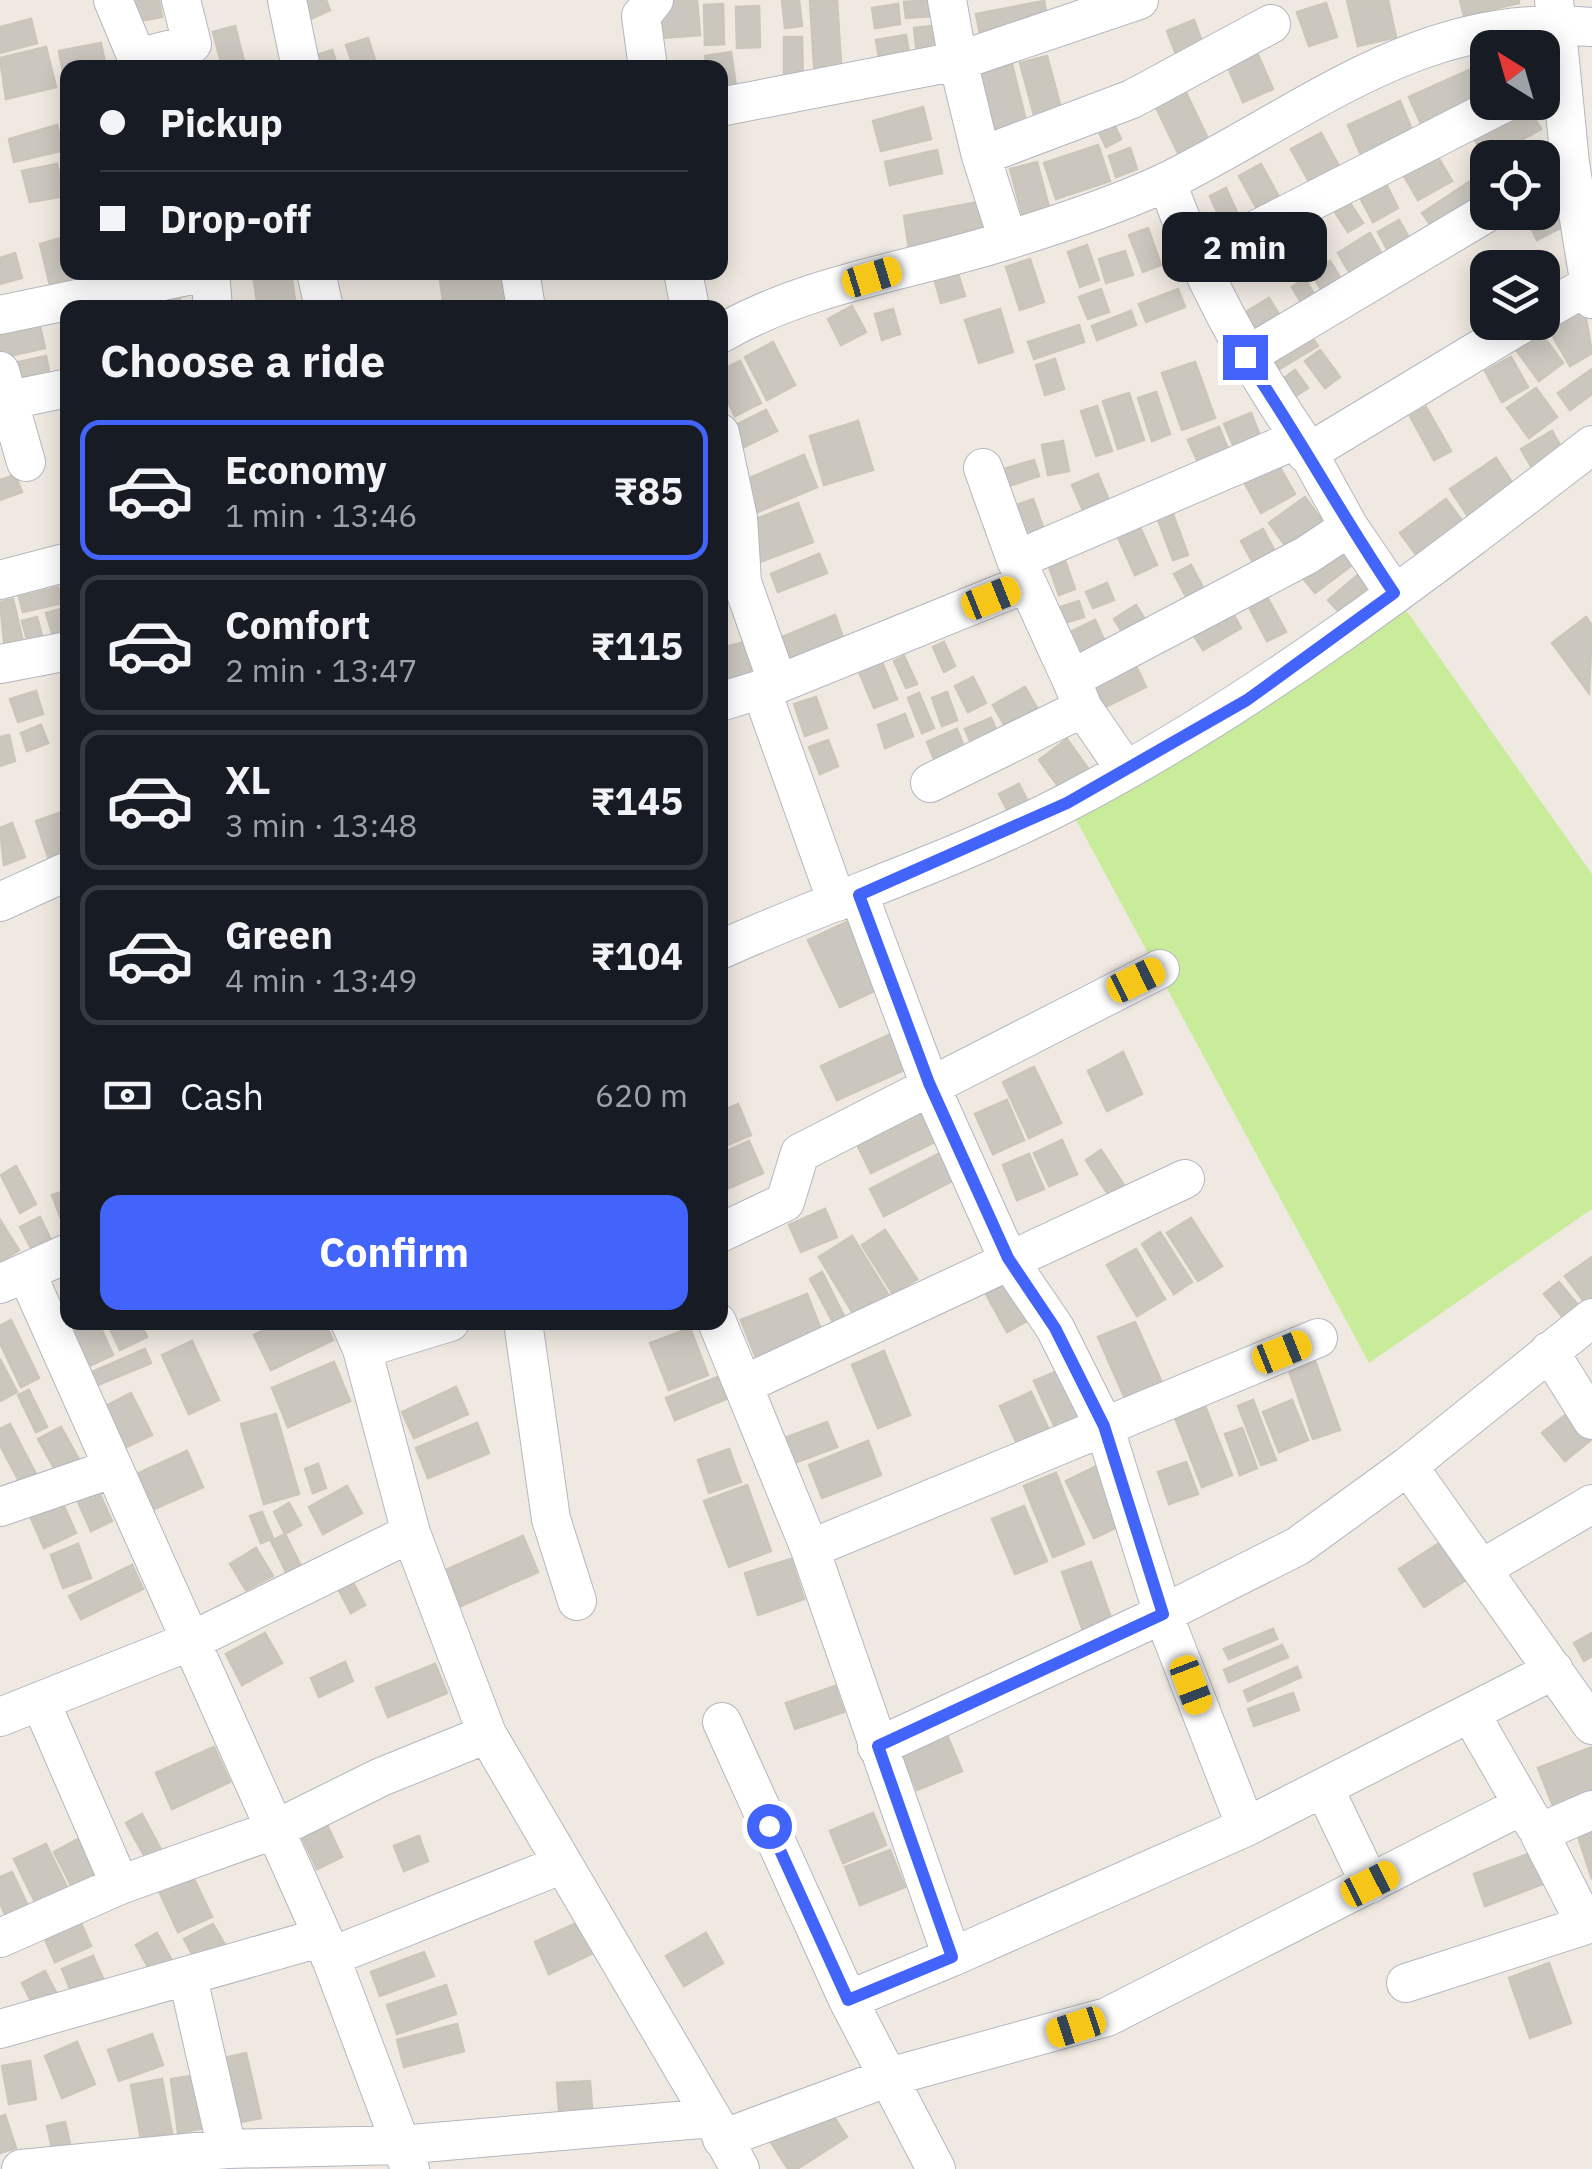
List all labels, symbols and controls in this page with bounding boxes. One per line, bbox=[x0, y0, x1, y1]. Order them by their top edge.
north arrow bbox=[1470, 30, 1560, 120]
map controls bbox=[1470, 30, 1560, 340]
text: Pickup bbox=[160, 98, 283, 147]
button: locate bbox=[1470, 140, 1560, 230]
text: Drop-off bbox=[160, 194, 311, 243]
callout: 2 min bbox=[1162, 212, 1328, 282]
text: 2 min bbox=[1203, 226, 1286, 268]
button: layers bbox=[1470, 250, 1560, 340]
car bbox=[839, 254, 905, 300]
text: Choose a ride bbox=[100, 331, 385, 389]
route end bbox=[1223, 335, 1268, 380]
icon: car bbox=[105, 445, 195, 535]
text: Economy bbox=[225, 445, 387, 494]
text: ₹85 bbox=[613, 466, 683, 515]
text: 1 min · 13:46 bbox=[225, 494, 418, 536]
car bbox=[958, 573, 1024, 623]
icon: car bbox=[105, 600, 195, 690]
text: Comfort bbox=[225, 600, 370, 649]
text: ₹115 bbox=[591, 621, 683, 670]
text: 2 min · 13:47 bbox=[225, 649, 418, 691]
icon: car bbox=[105, 755, 195, 845]
text: XL bbox=[225, 755, 271, 804]
text: ₹145 bbox=[591, 776, 683, 825]
text: 3 min · 13:48 bbox=[225, 804, 418, 846]
icon: car bbox=[105, 910, 195, 1000]
text: Green bbox=[225, 910, 333, 959]
text: ₹104 bbox=[591, 931, 683, 980]
car bbox=[1102, 953, 1170, 1007]
text: 4 min · 13:49 bbox=[225, 959, 418, 1001]
icon: cash bbox=[100, 1068, 155, 1123]
text: Cash bbox=[180, 1071, 264, 1120]
text: 620 m bbox=[595, 1074, 688, 1116]
button: Confirm bbox=[100, 1195, 688, 1310]
car bbox=[1249, 1327, 1315, 1377]
car bbox=[1166, 1652, 1216, 1718]
route start bbox=[747, 1804, 792, 1849]
car bbox=[1336, 1857, 1404, 1911]
car bbox=[1043, 2003, 1109, 2051]

